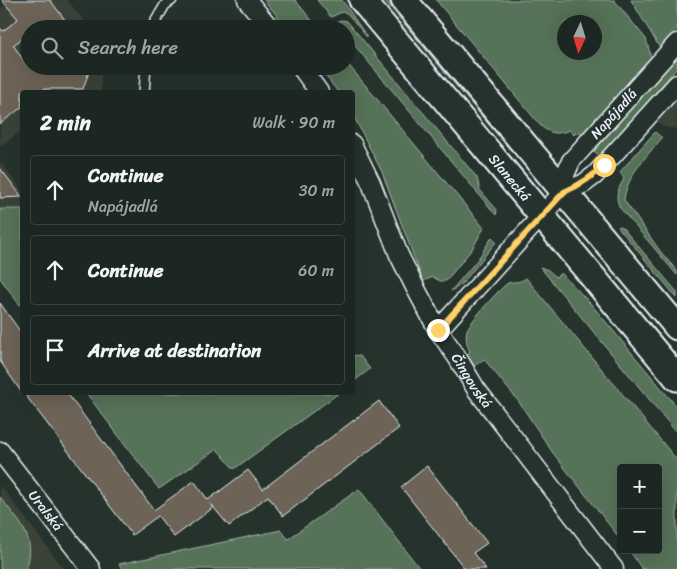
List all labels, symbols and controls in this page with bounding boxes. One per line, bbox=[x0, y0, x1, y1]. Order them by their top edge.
north arrow bbox=[557, 15, 602, 60]
search box bbox=[20, 20, 355, 75]
text: Search here bbox=[78, 31, 178, 64]
icon: search bbox=[38, 34, 66, 62]
street label: Napájadlá bbox=[584, 82, 643, 145]
text: 2 min bbox=[40, 104, 91, 142]
text: Walk · 90 m bbox=[253, 108, 335, 137]
street label: Slanecká bbox=[482, 148, 537, 207]
route start bbox=[593, 154, 616, 177]
text: Continue bbox=[88, 159, 164, 192]
icon: ahead bbox=[41, 176, 69, 204]
text: 30 m bbox=[299, 176, 334, 205]
text: Napájadlá bbox=[88, 192, 158, 221]
text: Continue bbox=[88, 254, 164, 287]
icon: ahead bbox=[41, 256, 69, 284]
text: 60 m bbox=[298, 256, 334, 285]
route end bbox=[427, 319, 450, 342]
text: Arrive at destination bbox=[88, 334, 261, 367]
icon: arrive bbox=[41, 336, 69, 364]
street label: Čingovská bbox=[445, 348, 499, 414]
map controls bbox=[617, 464, 662, 554]
button: + bbox=[617, 464, 662, 509]
street label: Uralská bbox=[22, 484, 70, 536]
button: − bbox=[617, 509, 662, 554]

